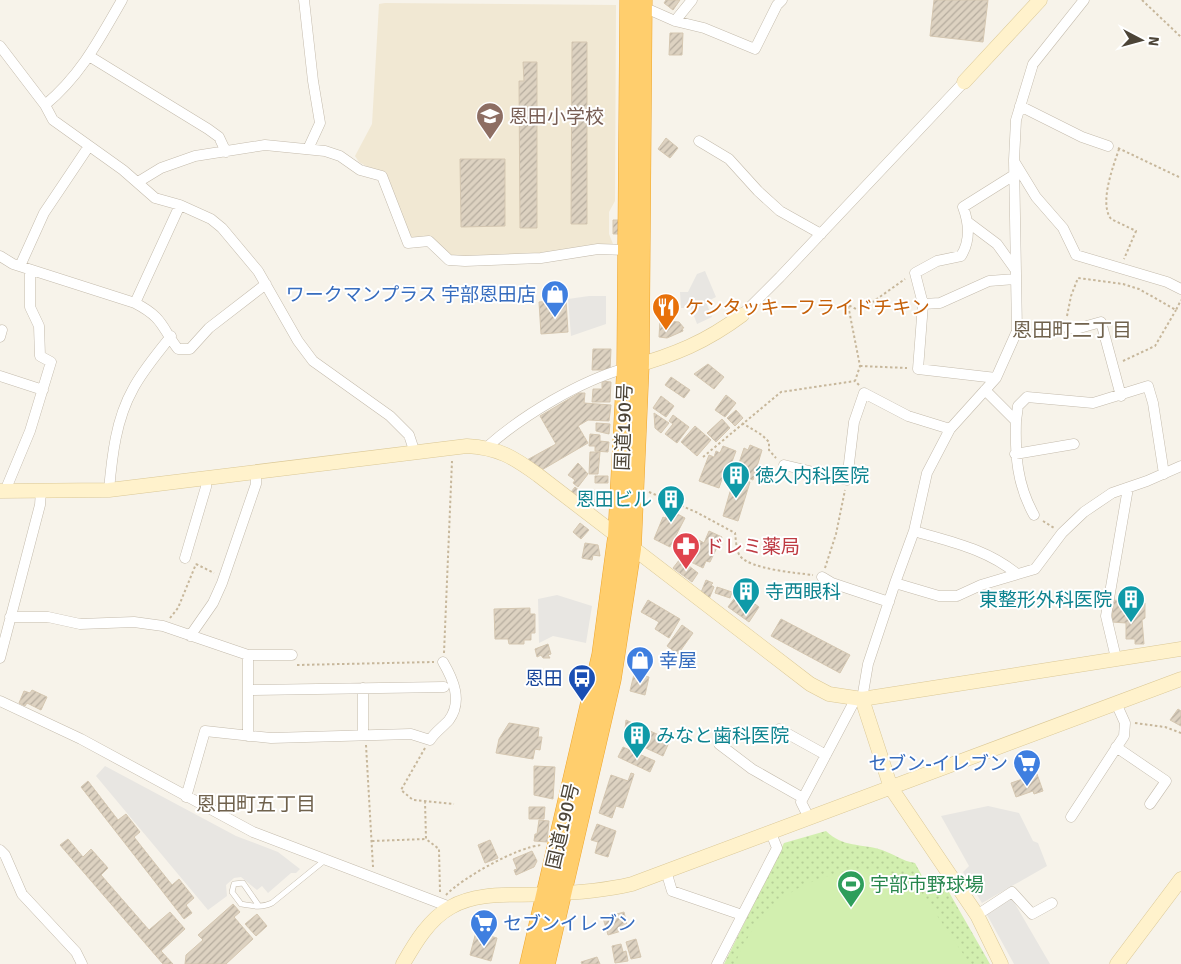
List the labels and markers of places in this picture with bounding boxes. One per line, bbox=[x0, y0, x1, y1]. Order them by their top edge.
school or university icon: 恩田小学校 bbox=[475, 101, 505, 140]
place label: 恩田小学校 bbox=[509, 105, 604, 129]
shop icon: ワークマンプラス 宇部恩田店 bbox=[540, 279, 570, 318]
place label: ワークマンプラス 宇部恩田店 bbox=[286, 283, 536, 307]
restaurant icon: ケンタッキーフライドチキン bbox=[651, 292, 681, 331]
place label: ケンタッキーフライドチキン bbox=[685, 296, 930, 320]
building icon: 徳久内科医院 bbox=[721, 460, 751, 499]
place label: 徳久内科医院 bbox=[755, 464, 869, 488]
building icon: 恩田ビル bbox=[656, 484, 686, 523]
place label: 恩田ビル bbox=[576, 488, 652, 512]
pharmacy icon: ドレミ薬局 bbox=[671, 531, 701, 570]
place label: ドレミ薬局 bbox=[705, 535, 800, 559]
building icon: 寺西眼科 bbox=[731, 576, 761, 615]
place label: 寺西眼科 bbox=[765, 580, 841, 604]
building icon: 東整形外科医院 bbox=[1116, 584, 1146, 623]
place label: 東整形外科医院 bbox=[979, 588, 1112, 612]
shop icon: 幸屋 bbox=[625, 645, 655, 684]
place label: 幸屋 bbox=[659, 649, 697, 673]
bus stop icon: 恩田 bbox=[567, 663, 597, 702]
place label: 恩田 bbox=[525, 667, 563, 691]
building icon: みなと歯科医院 bbox=[622, 720, 652, 759]
place label: みなと歯科医院 bbox=[656, 724, 789, 748]
supermarket icon: セブン-イレブン bbox=[1012, 748, 1042, 787]
place label: セブン-イレブン bbox=[868, 752, 1008, 776]
sports icon: 宇部市野球場 bbox=[836, 869, 866, 908]
place label: 宇部市野球場 bbox=[870, 873, 984, 897]
supermarket icon: セブンイレブン bbox=[469, 908, 499, 947]
place label: セブンイレブン bbox=[503, 912, 636, 936]

